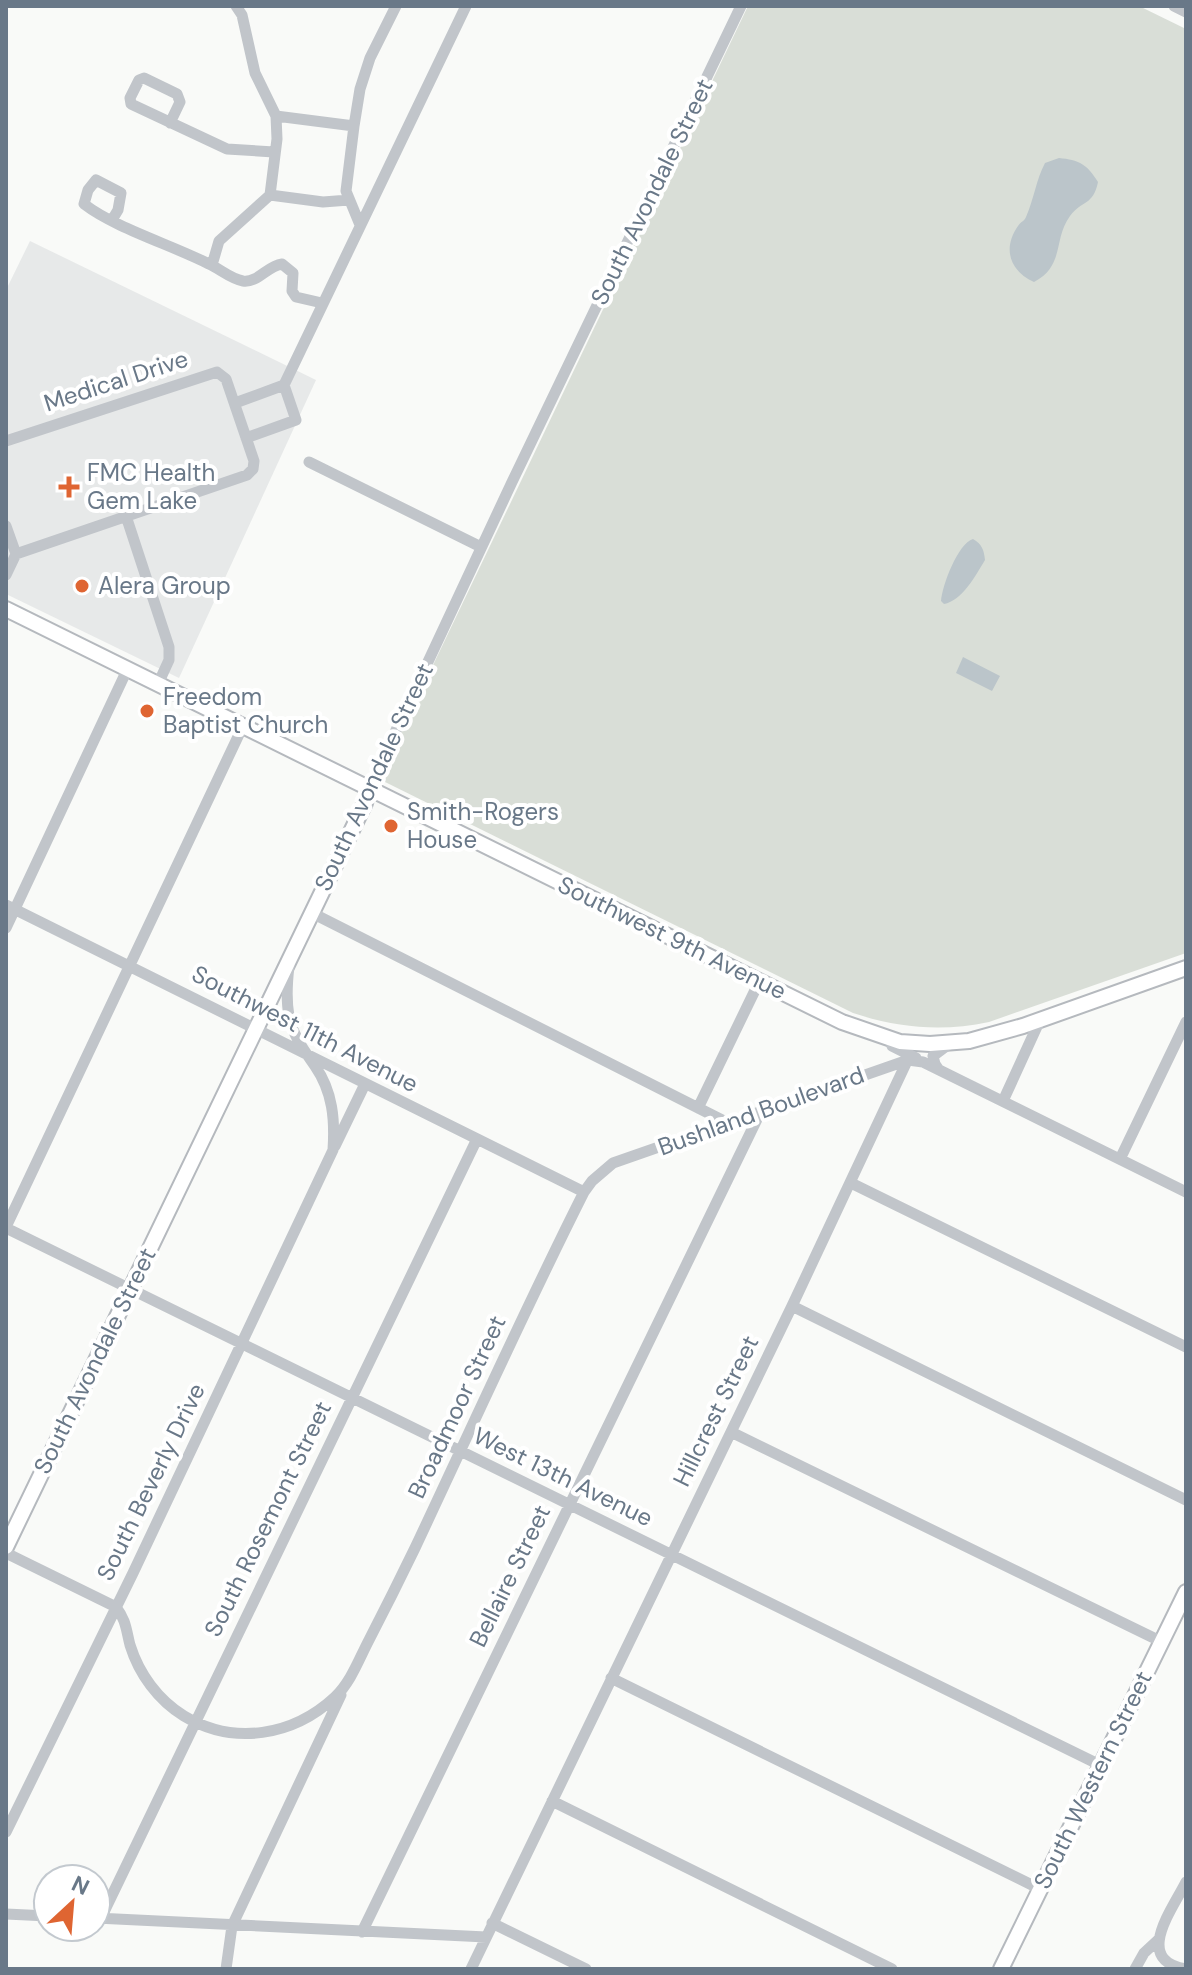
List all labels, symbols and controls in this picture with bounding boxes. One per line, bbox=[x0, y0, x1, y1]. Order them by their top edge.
street label: South Avondale Street bbox=[583, 74, 720, 310]
street label: Medical Drive bbox=[40, 343, 192, 418]
place label: FMC Health Gem Lake bbox=[87, 457, 215, 516]
marker: FMC Health Gem Lake bbox=[58, 476, 80, 498]
place label: Alera Group bbox=[98, 570, 231, 601]
marker: Alera Group bbox=[73, 577, 91, 595]
street label: South Avondale Street bbox=[307, 658, 440, 896]
place label: Freedom Baptist Church bbox=[163, 681, 328, 740]
marker: Freedom Baptist Church bbox=[138, 702, 156, 720]
place label: Smith-Rogers House bbox=[407, 796, 559, 855]
marker: Smith-Rogers House bbox=[382, 817, 400, 835]
street label: Southwest 9th Avenue bbox=[553, 869, 791, 1006]
street label: Southwest 11th Avenue bbox=[187, 958, 424, 1099]
street label: Bushland Boulevard bbox=[653, 1059, 868, 1162]
street label: South Avondale Street bbox=[26, 1243, 163, 1479]
street label: Broadmoor Street bbox=[401, 1310, 513, 1503]
street label: Hillcrest Street bbox=[666, 1330, 765, 1491]
street label: South Beverly Drive bbox=[89, 1378, 212, 1585]
street label: South Rosemont Street bbox=[197, 1396, 338, 1642]
street label: West 13th Avenue bbox=[468, 1420, 658, 1533]
street label: Bellaire Street bbox=[462, 1500, 557, 1652]
street label: South Western Street bbox=[1026, 1666, 1159, 1894]
north arrow bbox=[32, 1863, 112, 1943]
text: N bbox=[67, 1869, 94, 1902]

